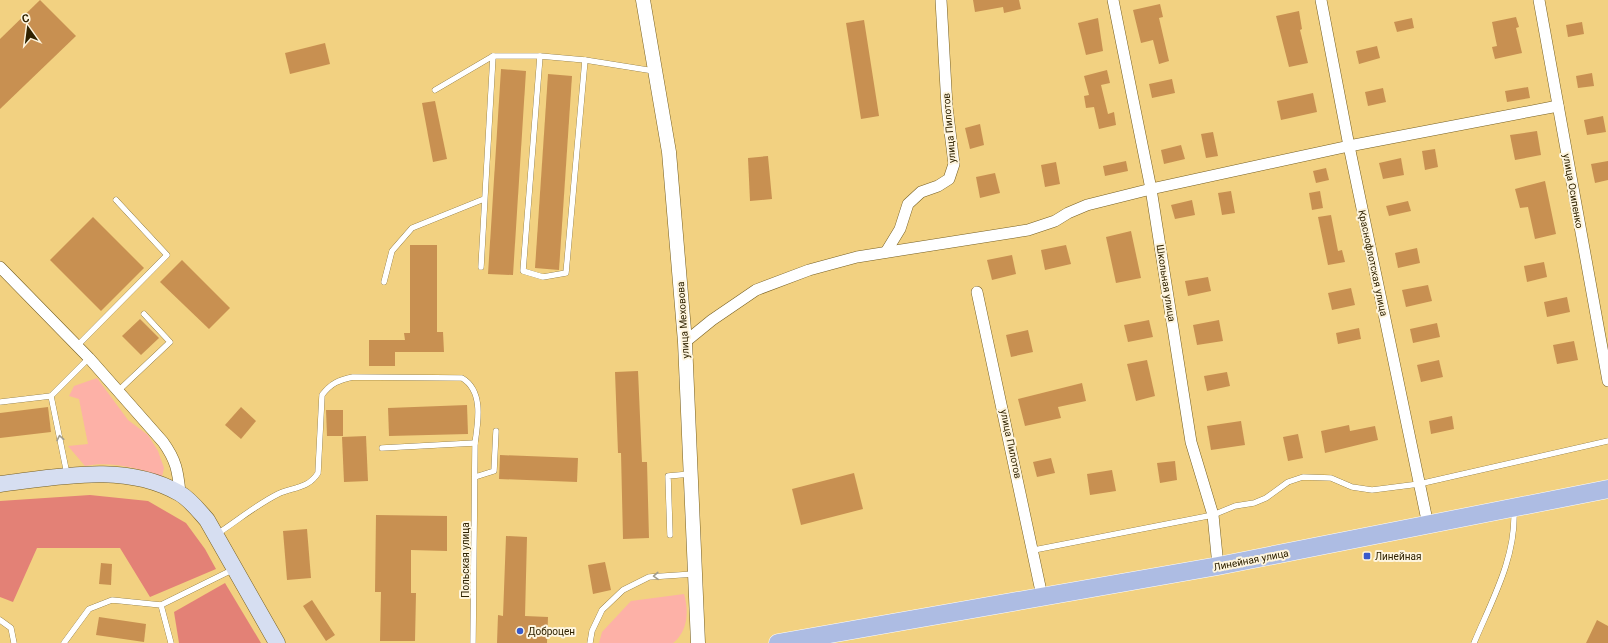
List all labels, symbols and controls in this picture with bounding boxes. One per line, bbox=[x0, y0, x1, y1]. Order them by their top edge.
north arrow bbox=[8, 8, 48, 48]
text: С bbox=[21, 12, 31, 26]
street label: улица Пилотов bbox=[940, 92, 958, 163]
street label: улица Осипенко bbox=[1561, 153, 1585, 230]
street label: Краснофлотская улица bbox=[1356, 209, 1390, 317]
street label: Школьная улица bbox=[1154, 244, 1178, 322]
street label: улица Меховова bbox=[675, 281, 691, 359]
street label: улица Пилотов bbox=[998, 408, 1024, 480]
one-way arrow bbox=[56, 434, 64, 441]
street label: Польская улица bbox=[460, 522, 471, 598]
street label: Линейная улица bbox=[1212, 547, 1290, 573]
marker: Линейная bbox=[1362, 551, 1372, 561]
place label: Линейная bbox=[1375, 551, 1421, 562]
one-way arrow bbox=[653, 572, 659, 581]
marker: Доброцен bbox=[515, 626, 525, 636]
place label: Доброцен bbox=[528, 626, 575, 637]

